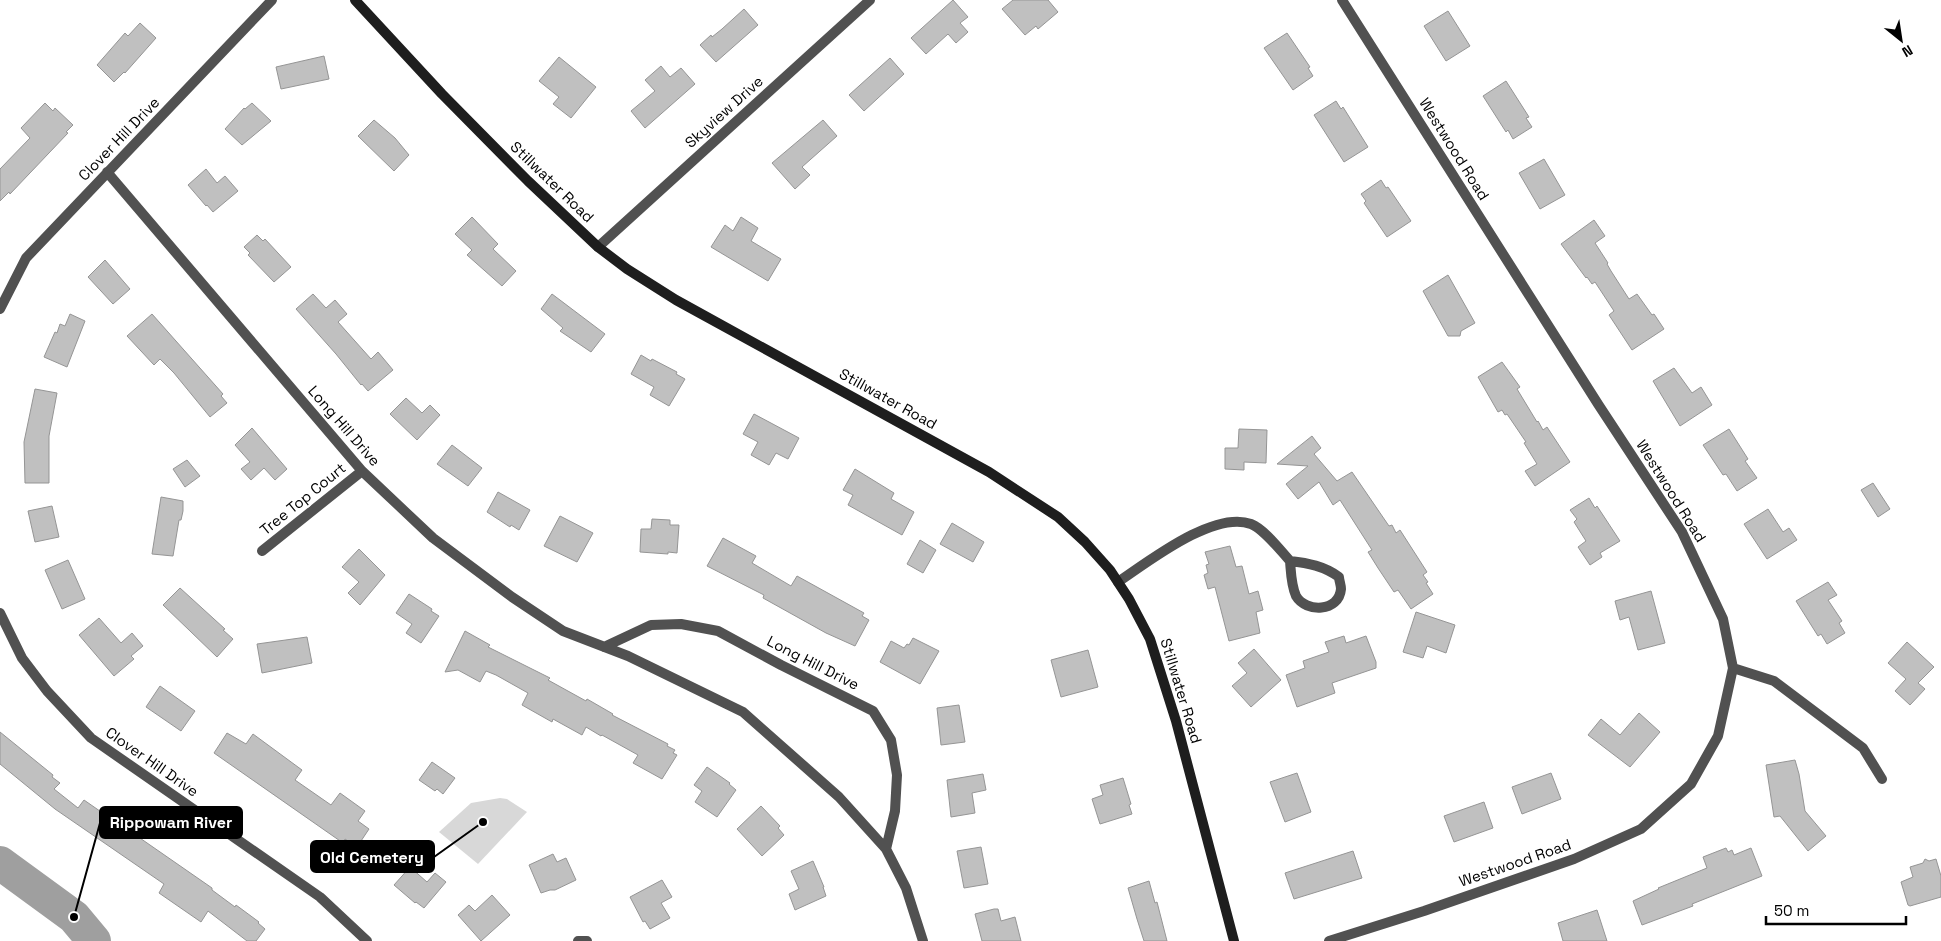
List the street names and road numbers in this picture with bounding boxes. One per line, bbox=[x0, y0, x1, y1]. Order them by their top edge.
street label: Skyview Drive bbox=[681, 71, 767, 152]
street label: Clover Hill Drive bbox=[74, 93, 163, 184]
street label: Westwood Road bbox=[1415, 94, 1494, 203]
street label: Stillwater Road bbox=[507, 137, 598, 226]
street label: Stillwater Road bbox=[836, 364, 941, 433]
street label: Long Hill Drive bbox=[304, 381, 385, 470]
street label: Westwood Road bbox=[1632, 436, 1711, 545]
street label: Tree Top Court bbox=[256, 458, 350, 539]
street label: Long Hill Drive bbox=[764, 631, 863, 694]
street label: Stillwater Road bbox=[1156, 636, 1206, 746]
street label: Clover Hill Drive bbox=[102, 723, 203, 801]
street label: Westwood Road bbox=[1456, 834, 1573, 891]

